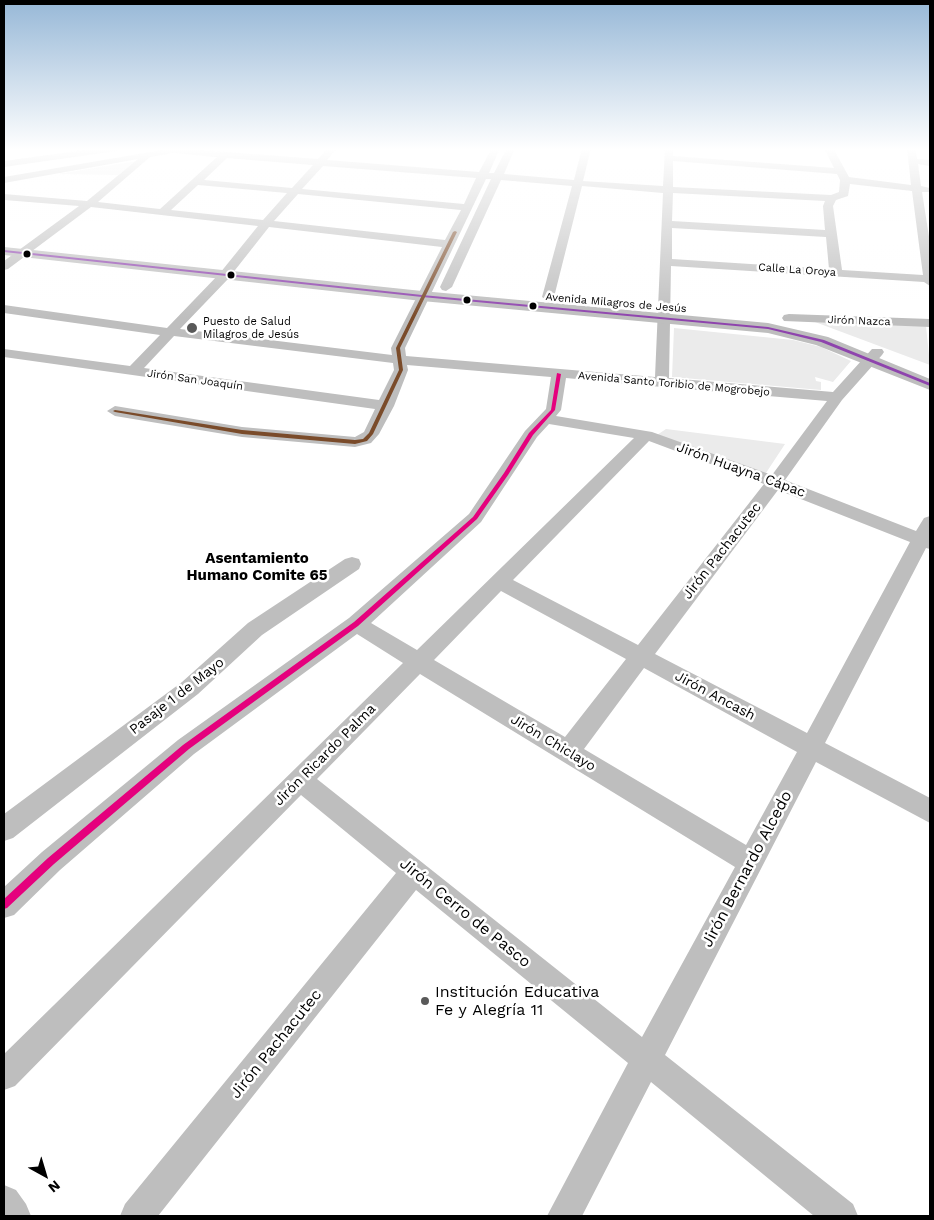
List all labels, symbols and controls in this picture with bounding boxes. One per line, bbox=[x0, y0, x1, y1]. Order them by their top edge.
unlabelled marker bbox=[22, 249, 32, 259]
street label: Calle La Oroya bbox=[758, 261, 836, 279]
unlabelled marker bbox=[226, 270, 236, 280]
street label: Avenida Milagros de Jesús bbox=[545, 290, 687, 316]
unlabelled marker bbox=[462, 295, 472, 305]
unlabelled marker bbox=[528, 301, 538, 311]
street label: Jirón Nazca bbox=[827, 313, 891, 329]
place label: Puesto de Salud Milagros de Jesús bbox=[203, 315, 299, 341]
marker: Puesto de Salud Milagros de Jesús bbox=[185, 321, 199, 335]
street label: Jirón San Joaquín bbox=[146, 367, 244, 393]
street label: Avenida Santo Toribio de Mogrobejo bbox=[578, 369, 770, 399]
street label: Jirón Huayna Cápac bbox=[674, 439, 808, 501]
street label: Jirón Pachacutec bbox=[679, 499, 765, 603]
district label: Asentamiento Humano Comite 65 bbox=[187, 550, 327, 585]
street label: Pasaje 1 de Mayo bbox=[126, 654, 228, 738]
street label: Jirón Ancash bbox=[672, 668, 758, 724]
street label: Jirón Ricardo Palma bbox=[271, 701, 379, 809]
street label: Jirón Chiclayo bbox=[507, 711, 599, 775]
street label: Jirón Bernardo Alcedo bbox=[698, 788, 796, 950]
street label: Jirón Cerro de Pasco bbox=[396, 854, 534, 972]
place label: Institución Educativa Fe y Alegría 11 bbox=[435, 982, 599, 1020]
street label: Jirón Pachacutec bbox=[226, 986, 326, 1102]
marker: Institución Educativa Fe y Alegría 11 bbox=[419, 995, 431, 1007]
north arrow bbox=[20, 1150, 70, 1200]
text: N bbox=[45, 1177, 64, 1196]

